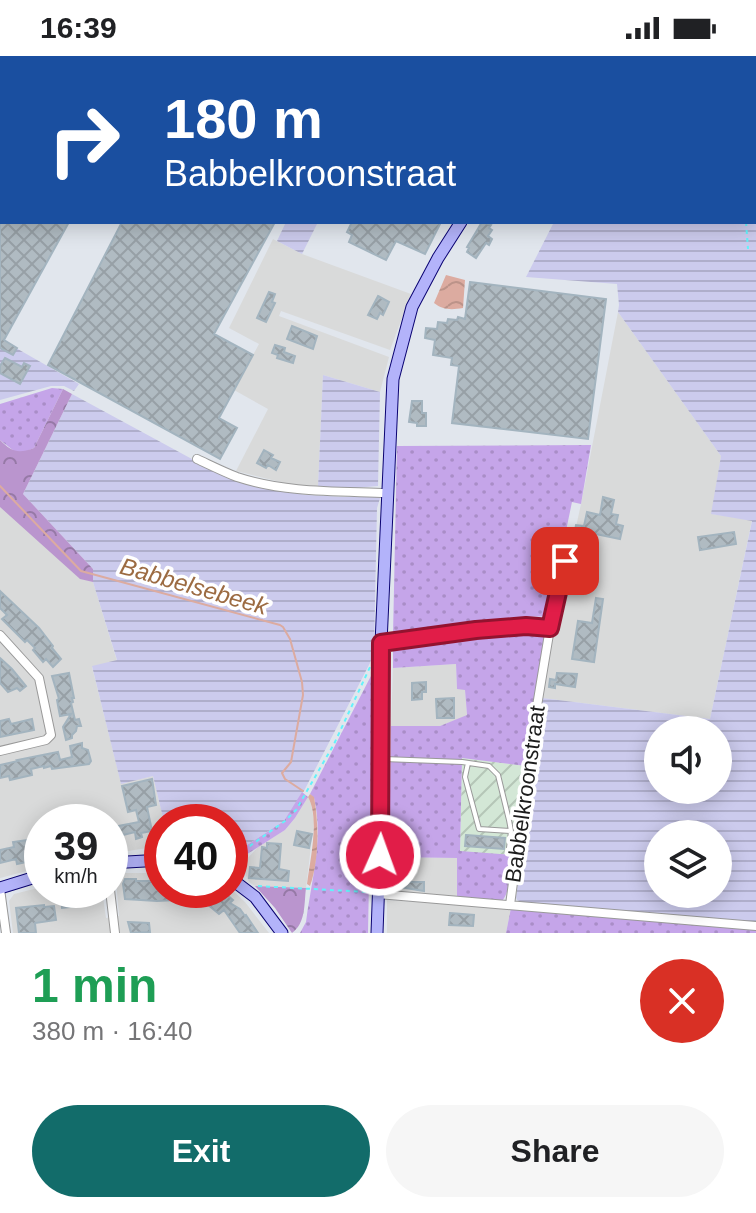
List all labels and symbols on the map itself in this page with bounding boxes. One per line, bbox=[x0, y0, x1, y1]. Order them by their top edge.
pin bbox=[531, 527, 599, 595]
water label: Babbelsebeek bbox=[117, 552, 273, 620]
street label: Babbelkroonstraat bbox=[500, 704, 550, 884]
speed limit sign: 40 bbox=[144, 804, 248, 908]
position arrow bbox=[338, 813, 422, 897]

